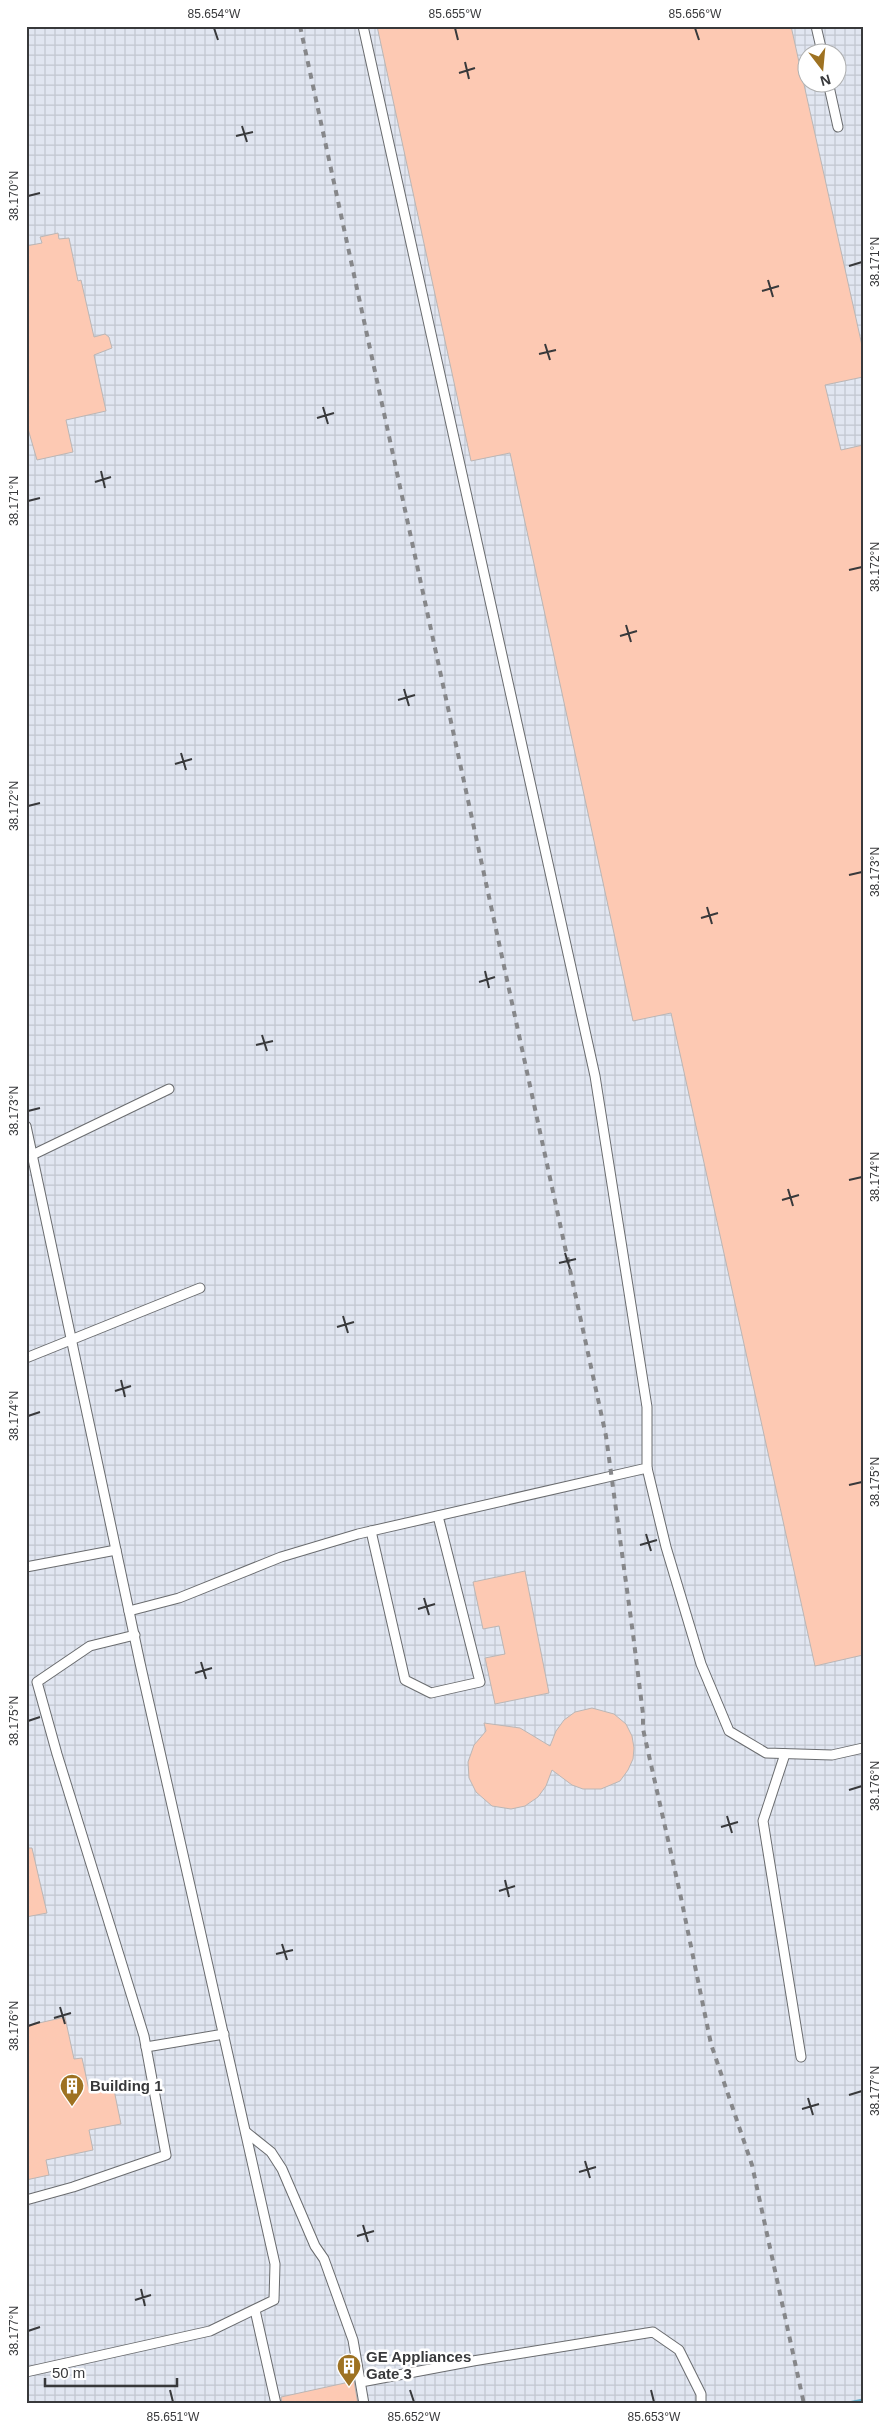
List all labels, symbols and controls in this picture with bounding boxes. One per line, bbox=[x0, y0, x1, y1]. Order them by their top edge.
text: 85.654°W bbox=[188, 7, 241, 21]
text: 85.655°W bbox=[429, 7, 482, 21]
text: 85.656°W bbox=[669, 7, 722, 21]
north arrow bbox=[796, 42, 846, 92]
text: N bbox=[819, 71, 833, 90]
text: 38.170°N bbox=[7, 171, 21, 221]
text: 38.171°N bbox=[868, 237, 882, 287]
text: 38.171°N bbox=[7, 476, 21, 526]
text: 38.172°N bbox=[868, 542, 882, 592]
text: 38.172°N bbox=[7, 781, 21, 831]
text: 38.173°N bbox=[868, 847, 882, 897]
text: 38.173°N bbox=[7, 1086, 21, 1136]
text: 38.174°N bbox=[868, 1152, 882, 1202]
text: 38.174°N bbox=[7, 1391, 21, 1441]
text: 38.175°N bbox=[868, 1457, 882, 1507]
text: 38.175°N bbox=[7, 1696, 21, 1746]
text: 38.176°N bbox=[868, 1761, 882, 1811]
text: 38.176°N bbox=[7, 2001, 21, 2051]
text: 38.177°N bbox=[868, 2066, 882, 2116]
building icon: Building 1 bbox=[59, 2073, 85, 2107]
place label: Building 1 bbox=[90, 2077, 163, 2094]
text: 38.177°N bbox=[7, 2306, 21, 2356]
place label: GE Appliances Gate 3 bbox=[366, 2348, 471, 2382]
building icon: GE Appliances Gate 3 bbox=[336, 2353, 362, 2387]
scale bar bbox=[45, 2355, 178, 2387]
text: 50 m bbox=[52, 2364, 85, 2381]
text: 85.651°W bbox=[147, 2410, 200, 2424]
text: 85.652°W bbox=[388, 2410, 441, 2424]
text: 85.653°W bbox=[628, 2410, 681, 2424]

